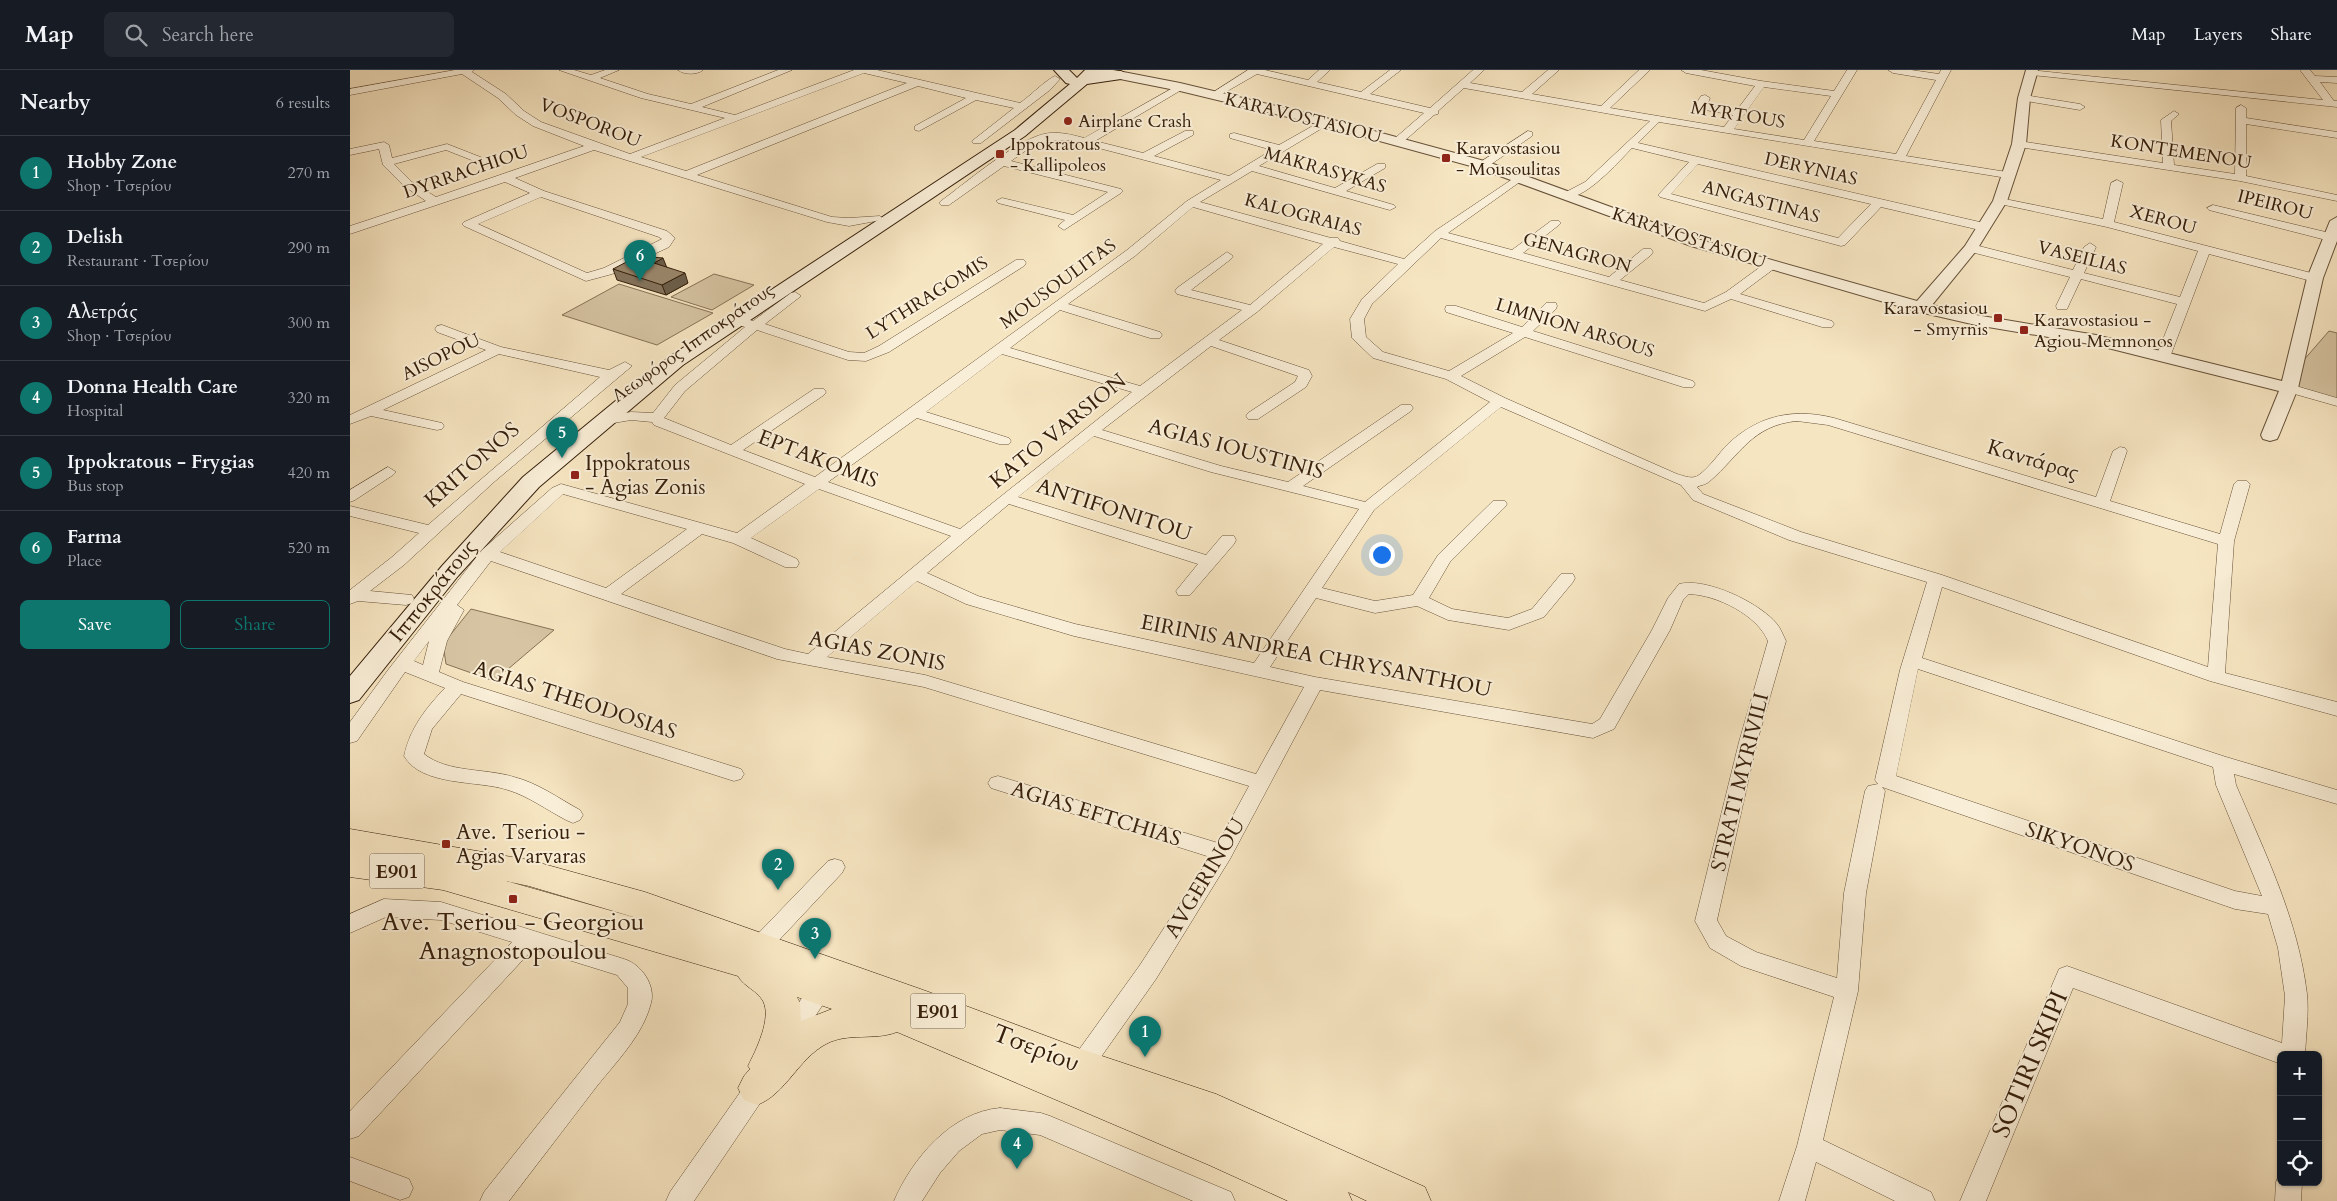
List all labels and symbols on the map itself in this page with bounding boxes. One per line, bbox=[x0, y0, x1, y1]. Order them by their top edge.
street label: KARAVOSTASIOU bbox=[1222, 86, 1384, 150]
street label: VOSPOROU bbox=[536, 92, 645, 154]
street label: MYRTOUS bbox=[1689, 95, 1787, 135]
place label: Airplane Crash bbox=[1078, 109, 1192, 134]
marker: Airplane Crash bbox=[1062, 115, 1074, 127]
street label: KONTEMENOU bbox=[2109, 129, 2254, 176]
place label: Ippokratous - Kallipoleos bbox=[1010, 132, 1106, 178]
place label: Karavostasiou - Mousoulitas bbox=[1456, 136, 1561, 182]
street label: DYRRACHIOU bbox=[400, 139, 532, 205]
street label: MAKRASYKAS bbox=[1261, 141, 1389, 199]
street label: DERYNIAS bbox=[1762, 146, 1860, 192]
marker: Ippokratous - Kallipoleos bbox=[994, 148, 1006, 160]
marker: Karavostasiou - Mousoulitas bbox=[1440, 152, 1452, 164]
street label: ANGASTINAS bbox=[1699, 174, 1823, 230]
street label: IPEIROU bbox=[2235, 184, 2316, 226]
street label: KALOGRAIAS bbox=[1242, 187, 1364, 243]
street label: XEROU bbox=[2127, 199, 2199, 241]
street label: KARAVOSTASIOU bbox=[1609, 201, 1770, 275]
street label: GENAGRON bbox=[1520, 227, 1635, 280]
street label: MOUSOULITAS bbox=[995, 233, 1121, 335]
street label: VASEILIAS bbox=[2035, 235, 2129, 281]
pin: 6 bbox=[624, 240, 656, 281]
street label: LYTHRAGOMIS bbox=[861, 250, 993, 346]
street label: Λεωφόρος Ιπποκράτους bbox=[607, 277, 779, 408]
street label: LIMNION ARSOUS bbox=[1493, 292, 1657, 364]
place label: Karavostasiou - Smyrnis bbox=[1883, 296, 1988, 342]
place label: Karavostasiou - Agiou Memnonos bbox=[2034, 308, 2173, 354]
marker: Karavostasiou - Smyrnis bbox=[1992, 312, 2004, 324]
marker: Karavostasiou - Agiou Memnonos bbox=[2018, 324, 2030, 336]
street label: AISOPOU bbox=[398, 327, 485, 387]
street label: KATO VARSION bbox=[983, 367, 1133, 495]
street label: AGIAS IOUSTINIS bbox=[1145, 412, 1327, 486]
street label: KRITONOS bbox=[418, 416, 526, 514]
pin: 5 bbox=[546, 417, 578, 458]
street label: EPTAKOMIS bbox=[754, 423, 882, 495]
street label: Καντάρας bbox=[1984, 432, 2082, 488]
place label: Ippokratous - Agias Zonis bbox=[585, 449, 706, 502]
marker: Ippokratous - Agias Zonis bbox=[569, 469, 581, 481]
street label: ANTIFONITOU bbox=[1033, 471, 1195, 549]
street label: Ιπποκράτους bbox=[383, 534, 483, 648]
your location bbox=[1369, 542, 1395, 568]
street label: EIRINIS ANDREA CHRYSANTHOU bbox=[1138, 608, 1494, 704]
street label: AGIAS ZONIS bbox=[806, 624, 948, 678]
street label: AGIAS THEODOSIAS bbox=[470, 653, 680, 747]
street label: STRATI MYRIVILI bbox=[1704, 690, 1776, 874]
street label: AGIAS EFTCHIAS bbox=[1007, 774, 1185, 854]
street label: AVGERINOU bbox=[1158, 813, 1252, 943]
street label: SIKYONOS bbox=[2022, 815, 2138, 879]
place label: Ave. Tseriou - Agias Varvaras bbox=[456, 818, 586, 871]
marker: Ave. Tseriou - Agias Varvaras bbox=[440, 838, 452, 850]
pin: 2 bbox=[762, 849, 794, 890]
road number: E901 bbox=[370, 854, 424, 888]
marker: Ave. Tseriou - Georgiou Anagnostopoulou bbox=[507, 893, 519, 905]
place label: Ave. Tseriou - Georgiou Anagnostopoulou bbox=[382, 905, 644, 968]
pin: 3 bbox=[799, 918, 831, 959]
street label: SOTIRI SKIPI bbox=[1984, 985, 2076, 1143]
road number: E901 bbox=[910, 994, 966, 1028]
street label: Τσερίου bbox=[988, 1016, 1084, 1080]
pin: 1 bbox=[1129, 1016, 1161, 1057]
pin: 4 bbox=[1001, 1128, 1033, 1169]

